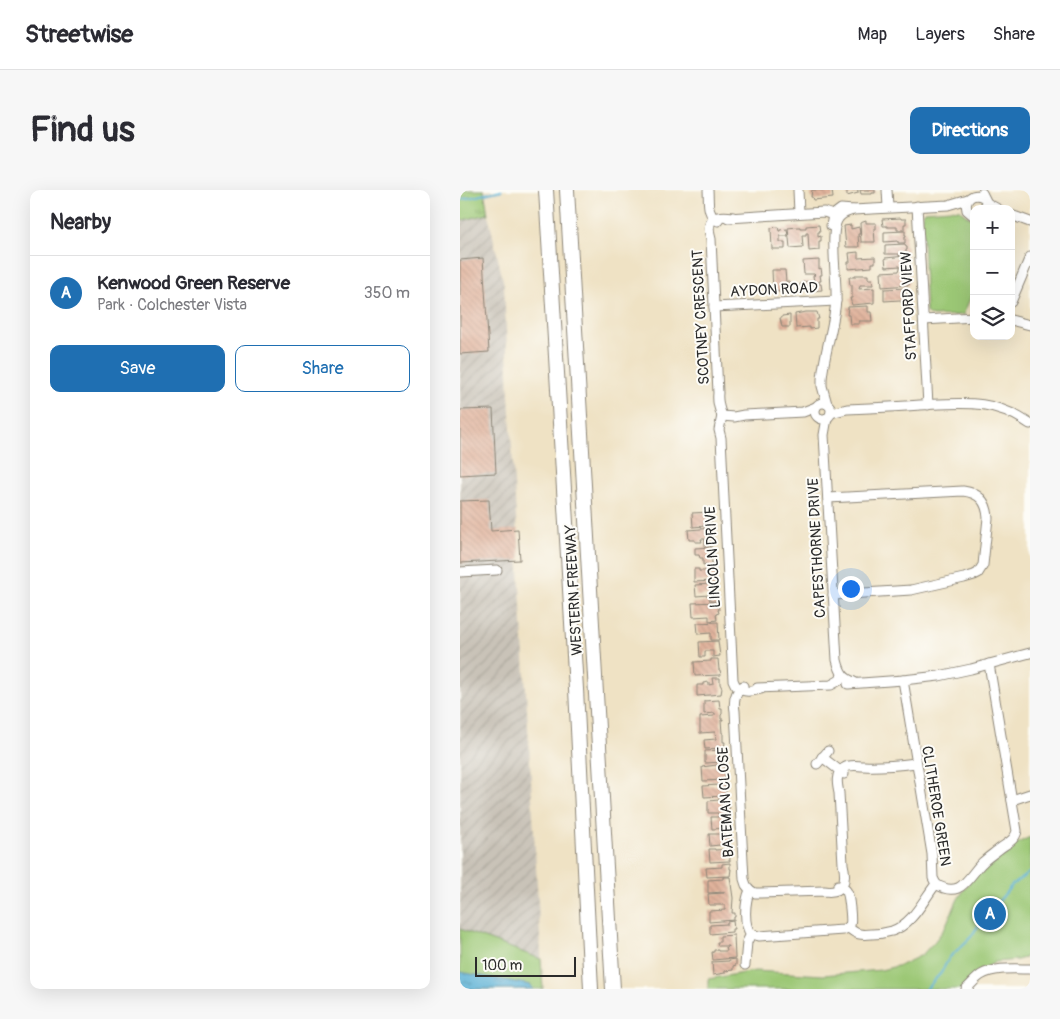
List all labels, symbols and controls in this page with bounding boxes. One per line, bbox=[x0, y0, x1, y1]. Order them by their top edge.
text: Streetwise bbox=[25, 20, 133, 49]
text: Map bbox=[858, 23, 887, 46]
text: Layers bbox=[915, 23, 965, 46]
text: Share bbox=[993, 23, 1035, 46]
button: Directions bbox=[910, 107, 1030, 154]
text: Find us bbox=[30, 108, 135, 152]
map controls bbox=[970, 205, 1015, 340]
button: + bbox=[970, 205, 1015, 250]
text: Nearby bbox=[50, 209, 111, 236]
street label: SCOTNEY CRESCENT bbox=[688, 249, 714, 385]
button: − bbox=[970, 250, 1015, 295]
street label: STAFFORD VIEW bbox=[897, 251, 921, 361]
text: Kenwood Green Reserve bbox=[97, 271, 290, 295]
street label: AYDON ROAD bbox=[729, 278, 819, 302]
text: A bbox=[61, 283, 71, 303]
text: 350 m bbox=[364, 283, 410, 303]
text: Park · Colchester Vista bbox=[97, 295, 247, 315]
button: layers bbox=[970, 295, 1015, 340]
button: Save bbox=[50, 345, 225, 392]
button: Share bbox=[235, 345, 410, 392]
street label: CAPESTHORNE DRIVE bbox=[804, 477, 830, 618]
street label: LINCOLN DRIVE bbox=[701, 505, 725, 608]
street label: WESTERN FREEWAY bbox=[561, 524, 587, 656]
your location bbox=[838, 576, 864, 602]
street label: CLITHEROE GREEN bbox=[917, 745, 955, 867]
street label: BATEMAN CLOSE bbox=[714, 746, 738, 858]
pin: A bbox=[974, 895, 1006, 933]
scale bar bbox=[475, 954, 576, 977]
text: 100 m bbox=[482, 957, 522, 974]

